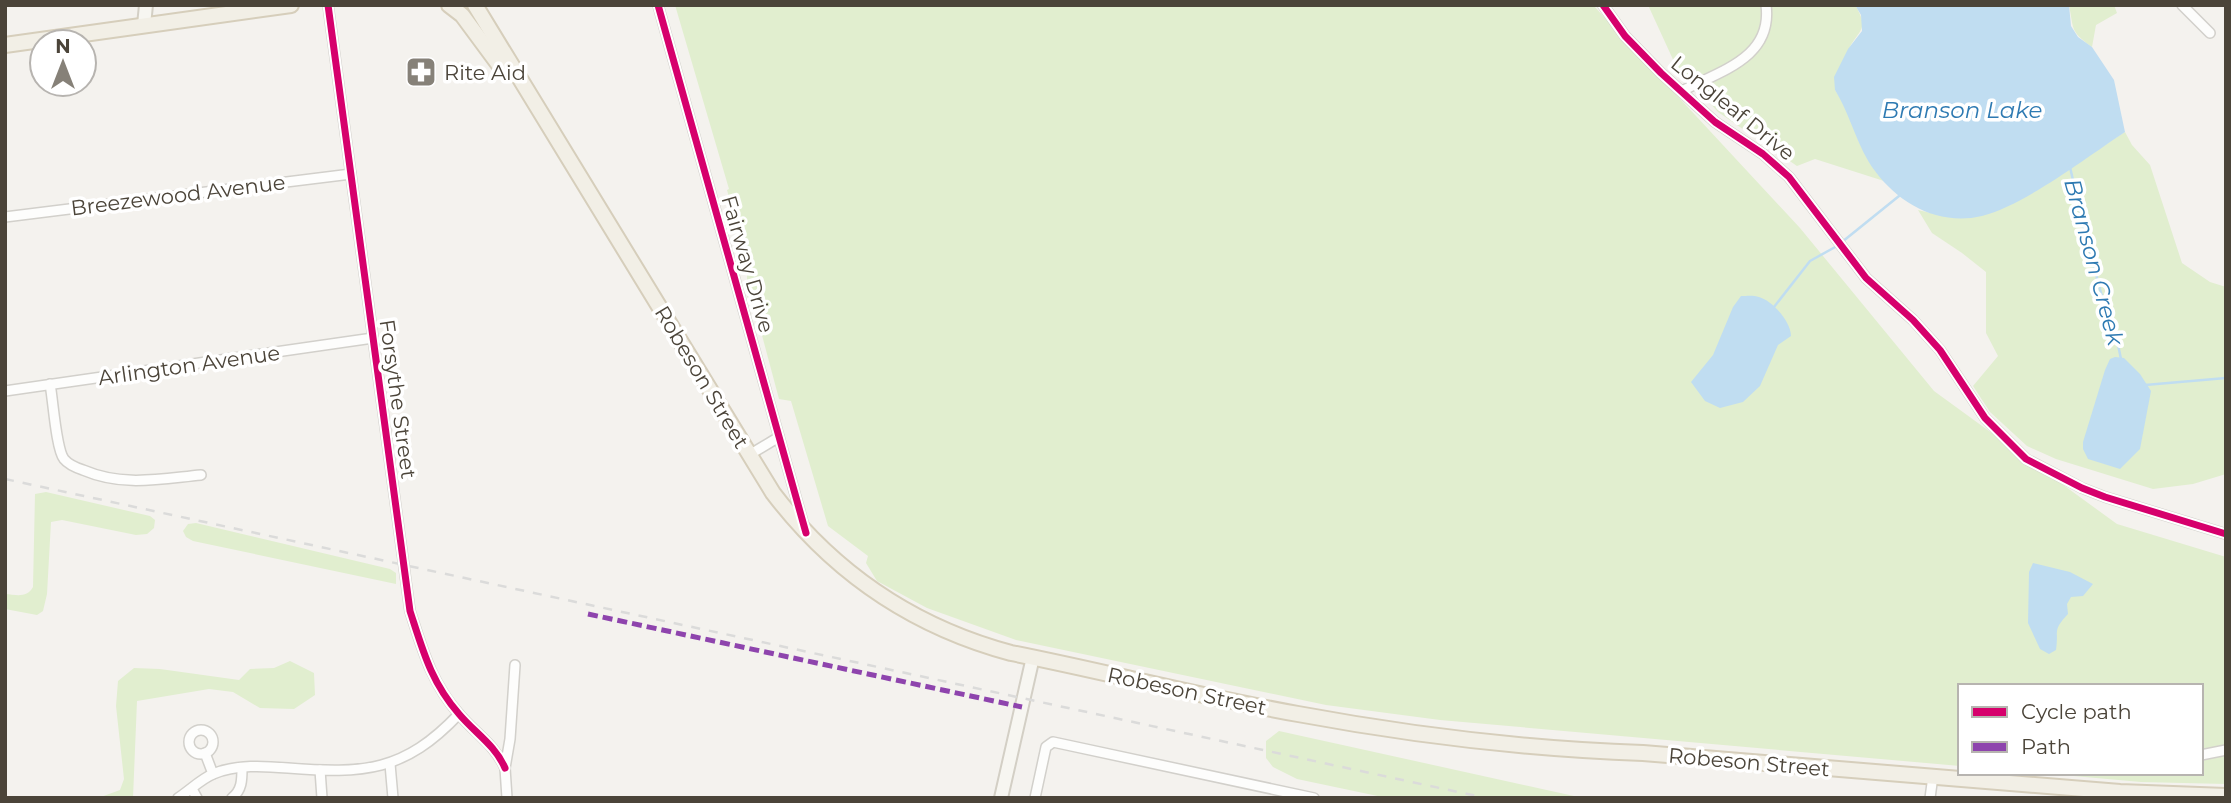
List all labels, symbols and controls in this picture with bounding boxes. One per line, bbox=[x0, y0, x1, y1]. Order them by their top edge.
north arrow bbox=[28, 28, 98, 98]
text: N bbox=[55, 35, 71, 58]
street label: Longleaf Drive bbox=[1666, 50, 1800, 166]
pharmacy icon: Rite Aid bbox=[404, 55, 438, 89]
place label: Rite Aid bbox=[444, 60, 526, 85]
water label: Branson Lake bbox=[1882, 96, 2042, 124]
street label: Breezewood Avenue bbox=[69, 169, 287, 221]
water label: Branson Creek bbox=[2058, 176, 2130, 350]
street label: Fairway Drive bbox=[716, 193, 780, 335]
street label: Robeson Street bbox=[650, 301, 754, 453]
street label: Forsythe Street bbox=[374, 318, 422, 480]
street label: Arlington Avenue bbox=[96, 340, 282, 390]
street label: Robeson Street bbox=[1105, 662, 1269, 720]
legend bbox=[1958, 684, 2203, 775]
text: Cycle path bbox=[2021, 699, 2132, 724]
text: Path bbox=[2021, 734, 2071, 759]
street label: Robeson Street bbox=[1667, 742, 1831, 782]

